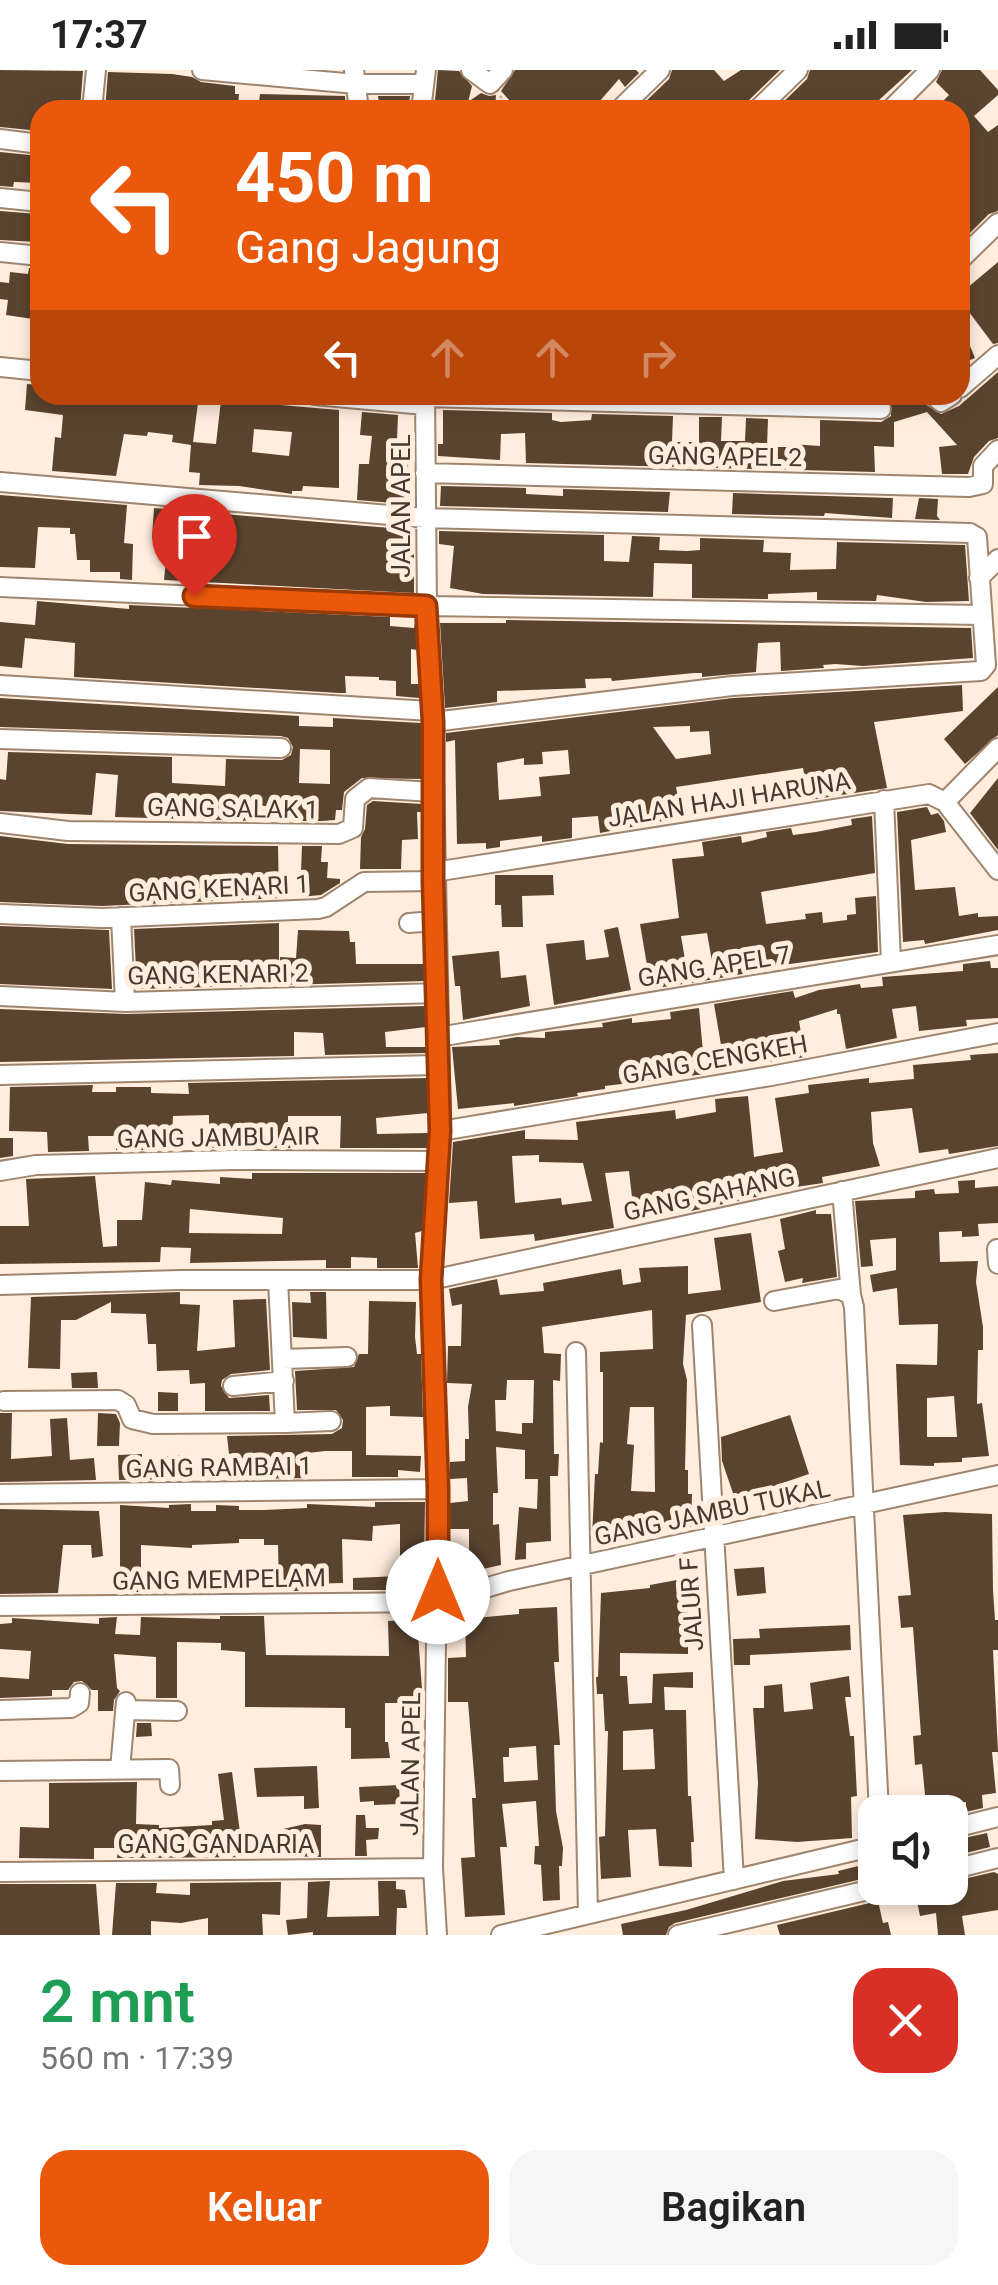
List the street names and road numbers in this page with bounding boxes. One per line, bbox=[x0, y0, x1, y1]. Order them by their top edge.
street label: JALAN APEL bbox=[387, 434, 416, 578]
street label: GANG APEL 2 bbox=[648, 441, 802, 472]
street label: JALAN HAJI HARUNA bbox=[606, 766, 853, 833]
street label: GANG SALAK 1 bbox=[147, 793, 319, 824]
street label: GANG KENARI 1 bbox=[128, 869, 310, 908]
street label: GANG APEL 7 bbox=[636, 940, 793, 993]
street label: GANG KENARI 2 bbox=[127, 958, 309, 991]
street label: GANG CENGKEH bbox=[620, 1029, 810, 1090]
street label: GANG JAMBU AIR bbox=[116, 1121, 320, 1154]
street label: GANG SAHANG bbox=[621, 1162, 798, 1227]
street label: GANG RAMBAI 1 bbox=[125, 1451, 313, 1484]
street label: GANG JAMBU TUKAL bbox=[592, 1473, 833, 1552]
street label: JALUR F bbox=[674, 1556, 709, 1652]
street label: GANG MEMPELAM bbox=[112, 1563, 326, 1596]
street label: JALAN APEL bbox=[395, 1692, 426, 1836]
street label: GANG GANDARIA bbox=[118, 1830, 314, 1859]

